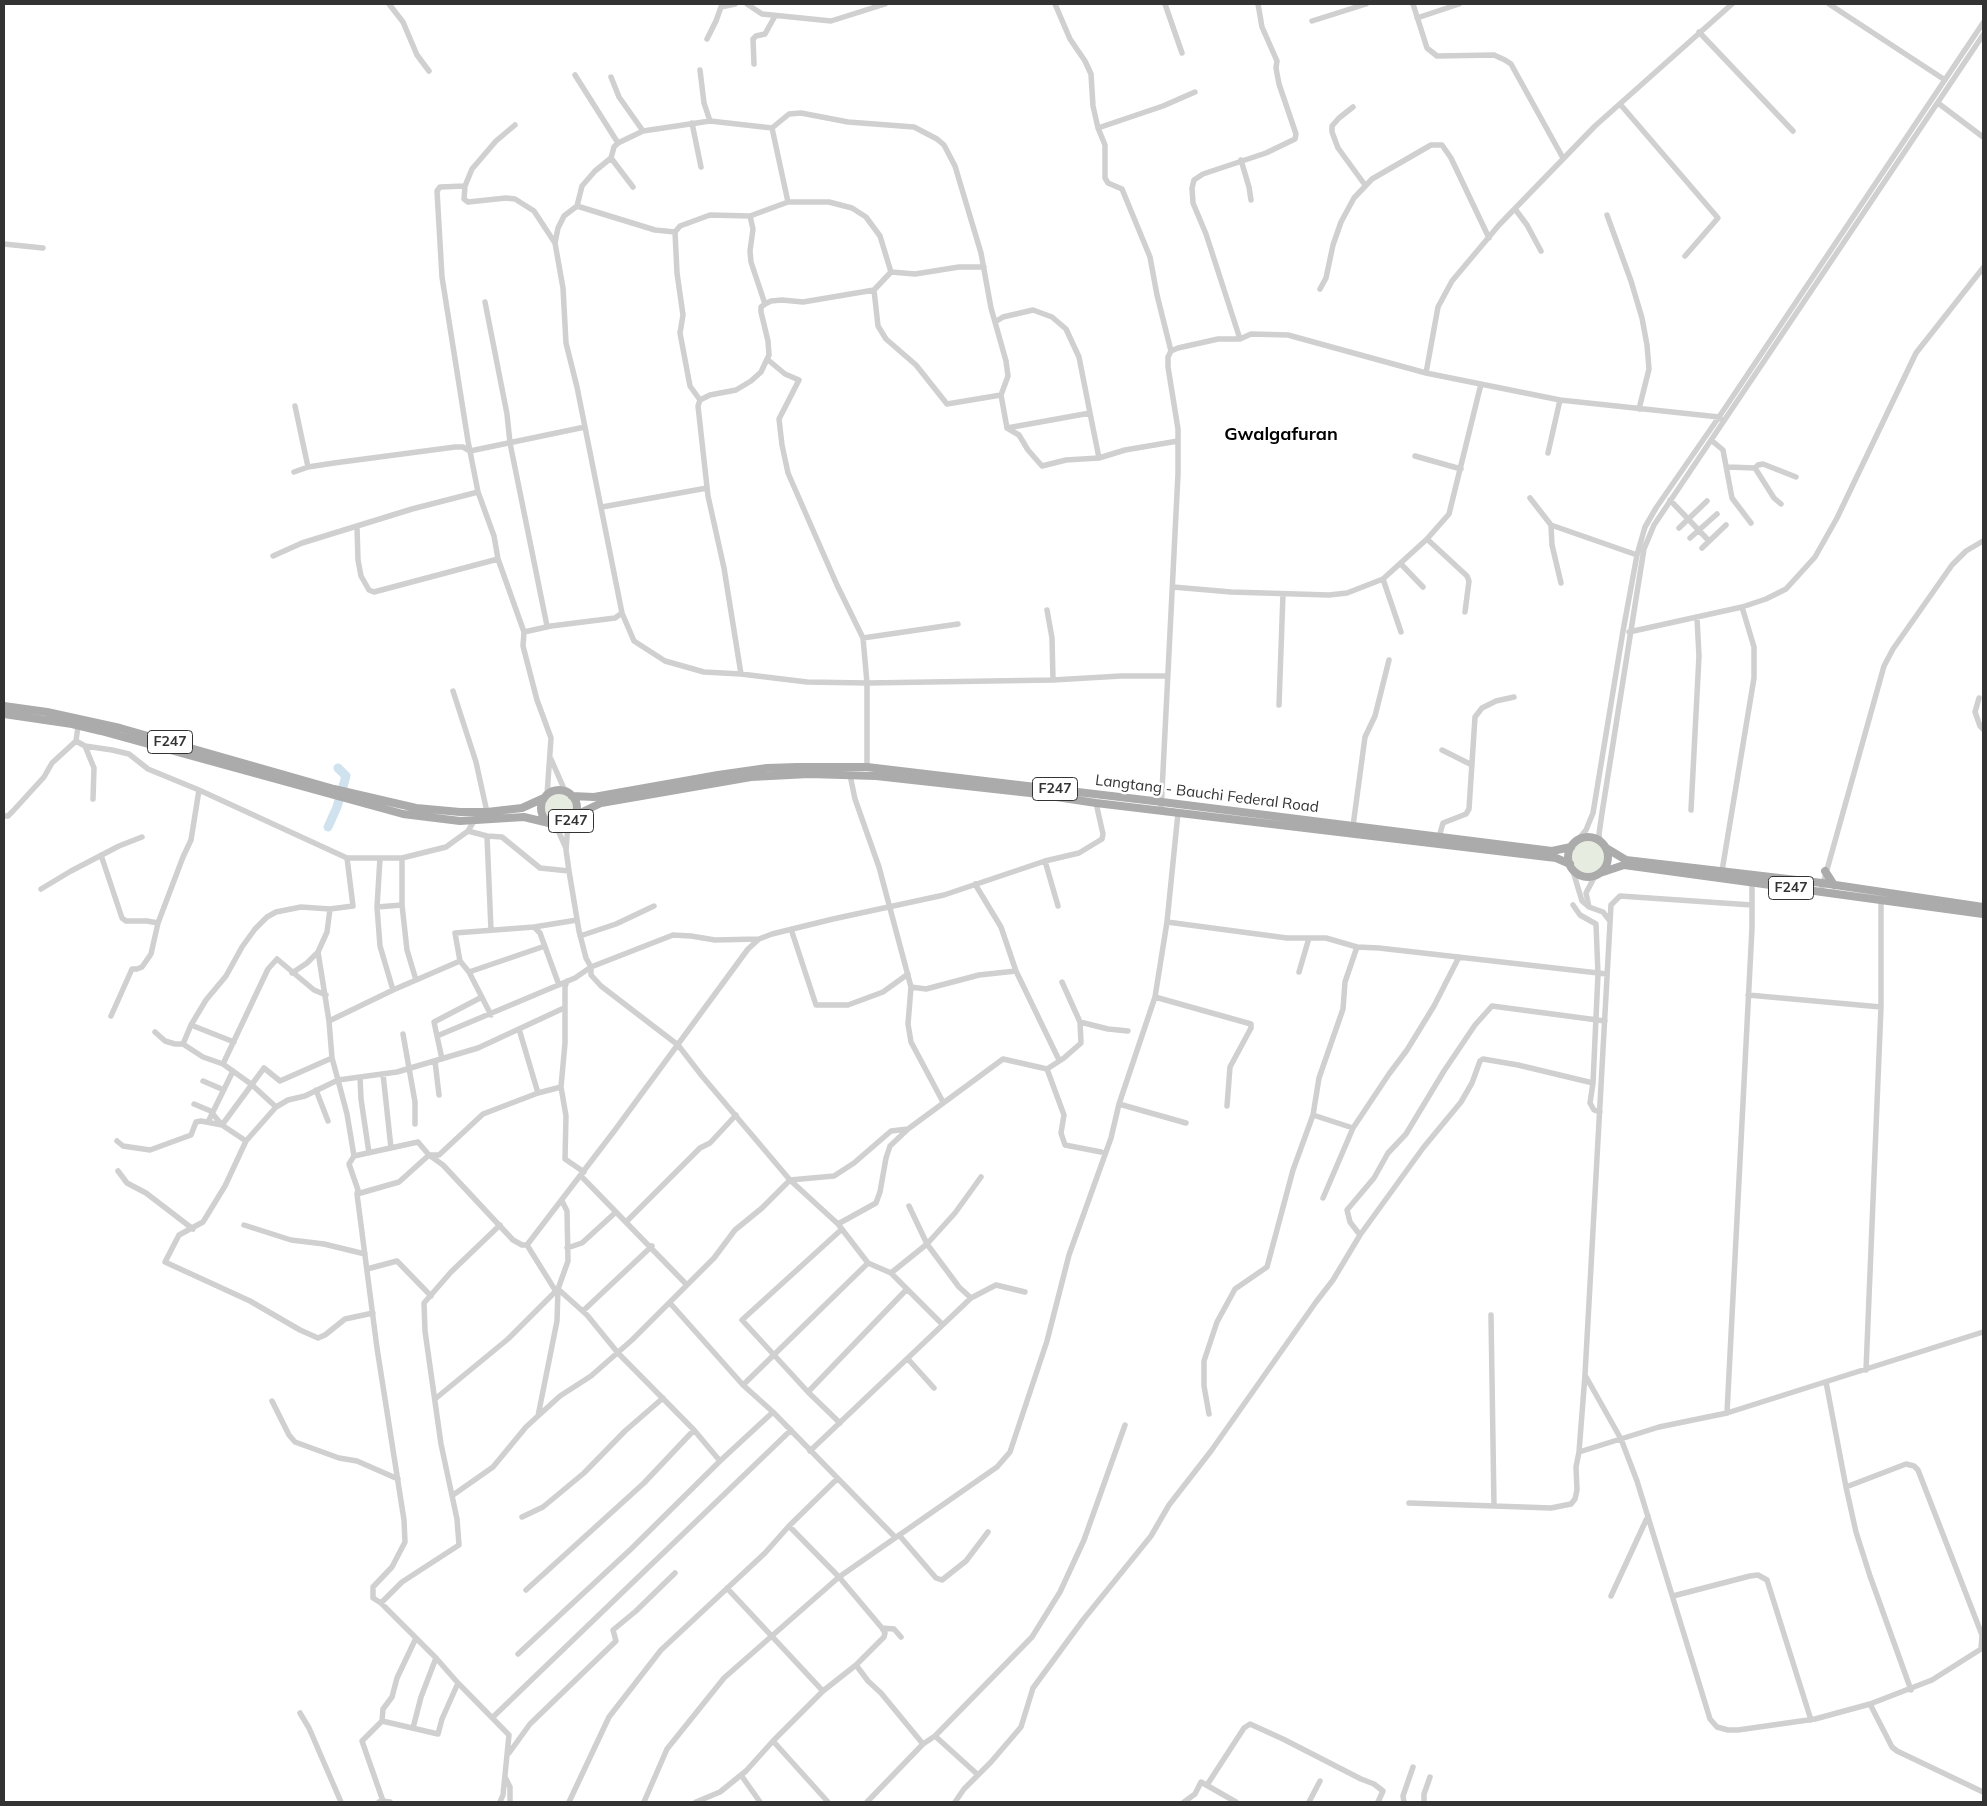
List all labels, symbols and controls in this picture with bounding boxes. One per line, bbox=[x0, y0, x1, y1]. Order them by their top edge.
district label: Gwalgafuran bbox=[1224, 424, 1338, 446]
road number: F247 bbox=[148, 730, 192, 754]
street label: Langtang - Bauchi Federal Road bbox=[1094, 771, 1320, 817]
road number: F247 bbox=[1032, 778, 1078, 801]
road number: F247 bbox=[548, 809, 594, 832]
road number: F247 bbox=[1768, 876, 1814, 900]

